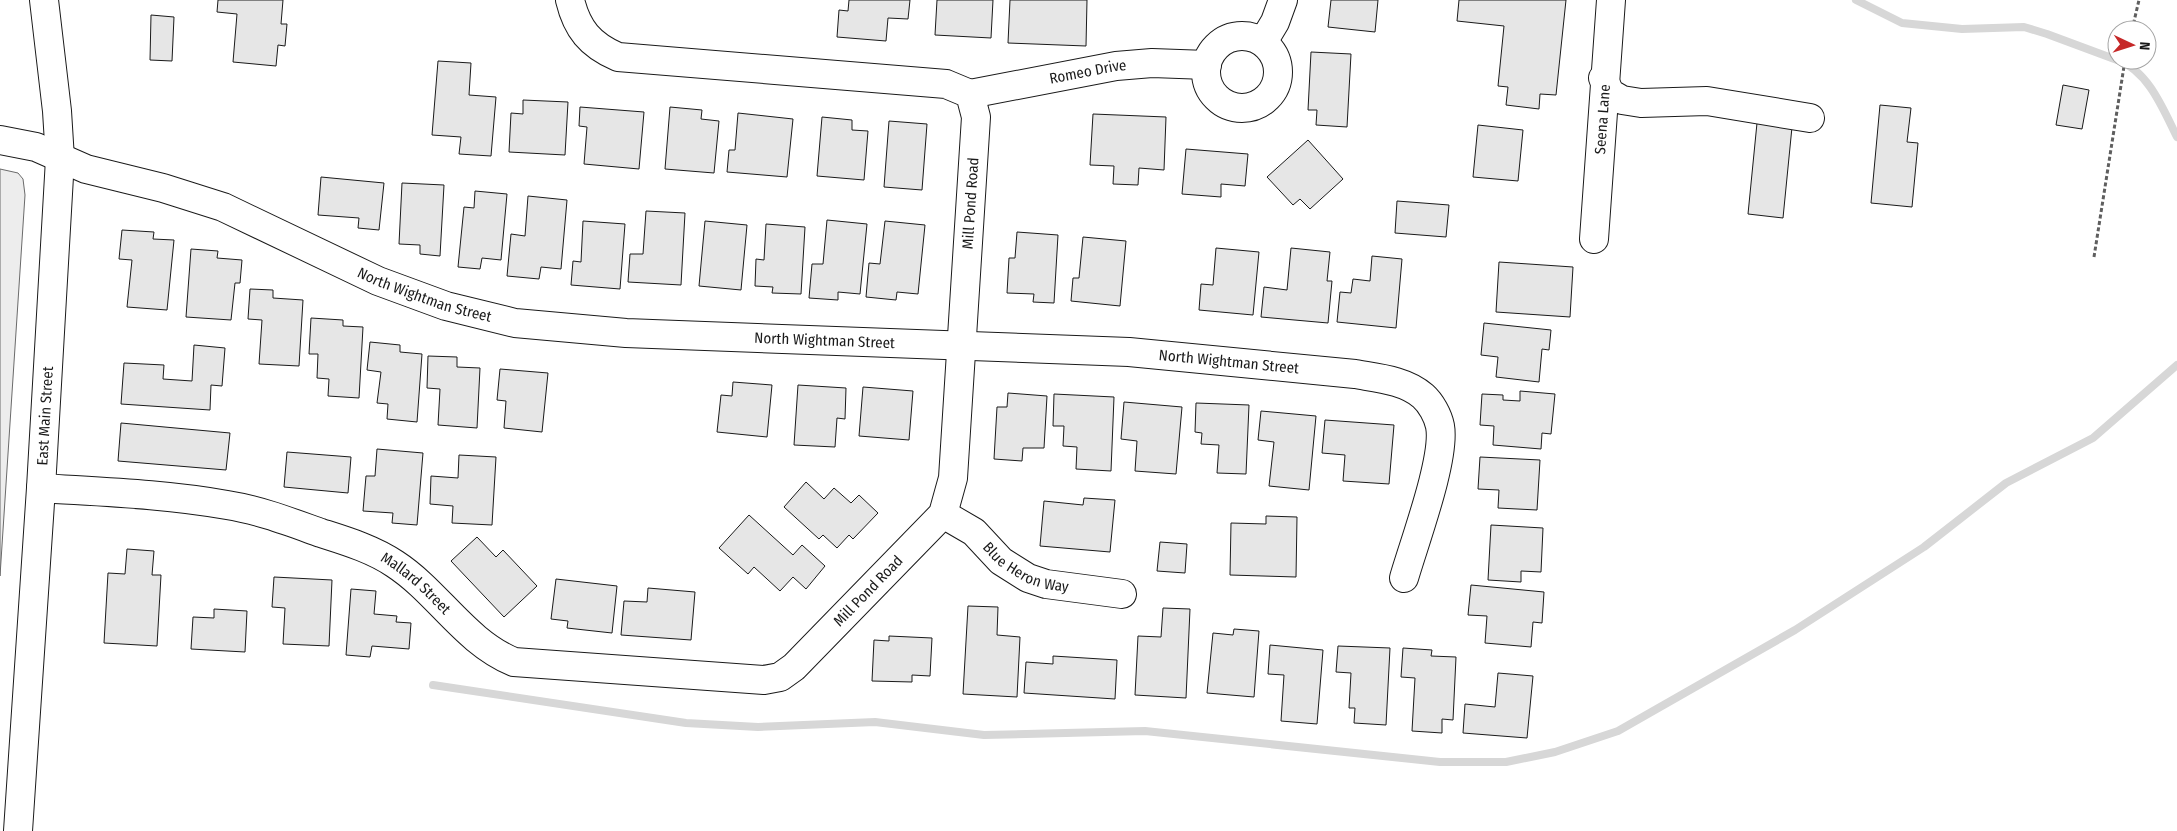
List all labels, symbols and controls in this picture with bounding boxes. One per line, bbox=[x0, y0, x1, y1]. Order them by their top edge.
north arrow bbox=[2107, 20, 2157, 70]
text: N bbox=[2136, 41, 2153, 51]
street label: Romeo Drive bbox=[1048, 56, 1127, 88]
street label: Seena Lane bbox=[1591, 84, 1614, 155]
street label: Mill Pond Road bbox=[959, 157, 982, 250]
street label: North Wightman Street bbox=[355, 264, 494, 326]
street label: North Wightman Street bbox=[754, 329, 895, 352]
street label: North Wightman Street bbox=[1158, 346, 1300, 378]
street label: East Main Street bbox=[33, 366, 57, 466]
street label: Blue Heron Way bbox=[979, 538, 1070, 596]
street label: Mallard Street bbox=[378, 548, 455, 618]
street label: Mill Pond Road bbox=[830, 552, 907, 630]

